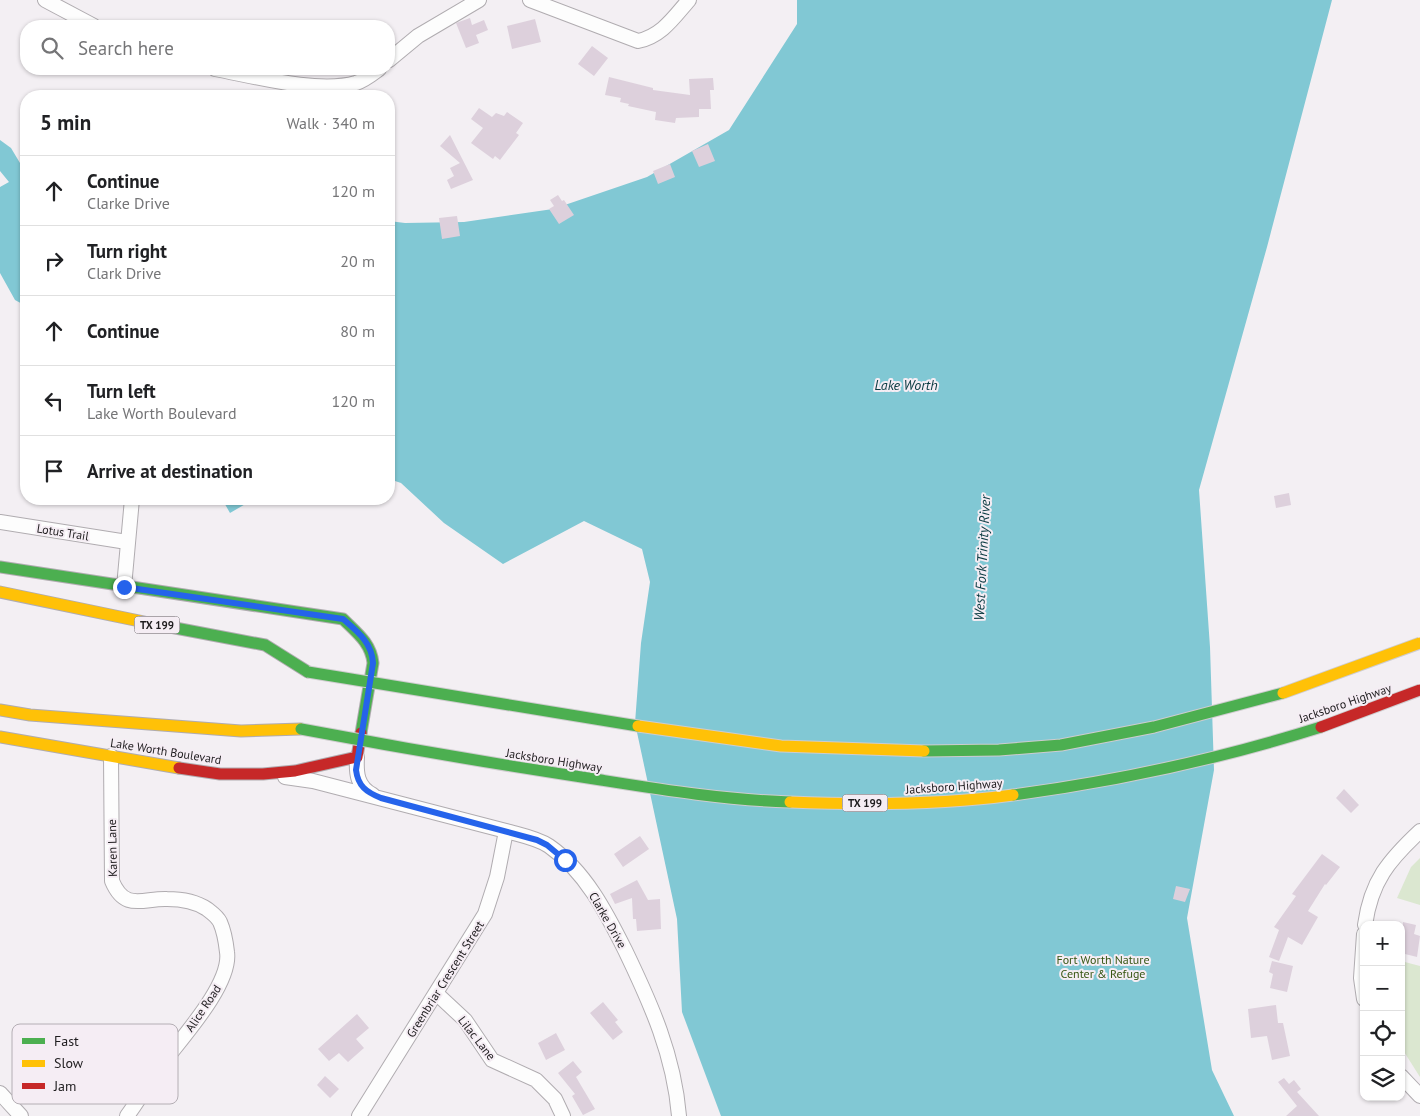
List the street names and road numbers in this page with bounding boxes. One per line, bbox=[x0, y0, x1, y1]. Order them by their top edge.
street label: Lotus Trail bbox=[36, 520, 91, 544]
road number: TX 199 bbox=[134, 616, 180, 634]
street label: Jacksboro Highway bbox=[1296, 680, 1394, 726]
street label: Lake Worth Boulevard bbox=[109, 735, 223, 767]
street label: Jacksboro Highway bbox=[504, 745, 603, 775]
street label: Jacksboro Highway bbox=[904, 775, 1003, 797]
road number: TX 199 bbox=[842, 794, 888, 811]
street label: Karen Lane bbox=[104, 819, 120, 877]
street label: Clarke Drive bbox=[586, 889, 630, 951]
street label: Greenbriar Crescent Street bbox=[403, 918, 487, 1040]
street label: Alice Road bbox=[182, 982, 224, 1034]
street label: Lilac Lane bbox=[455, 1013, 499, 1063]

